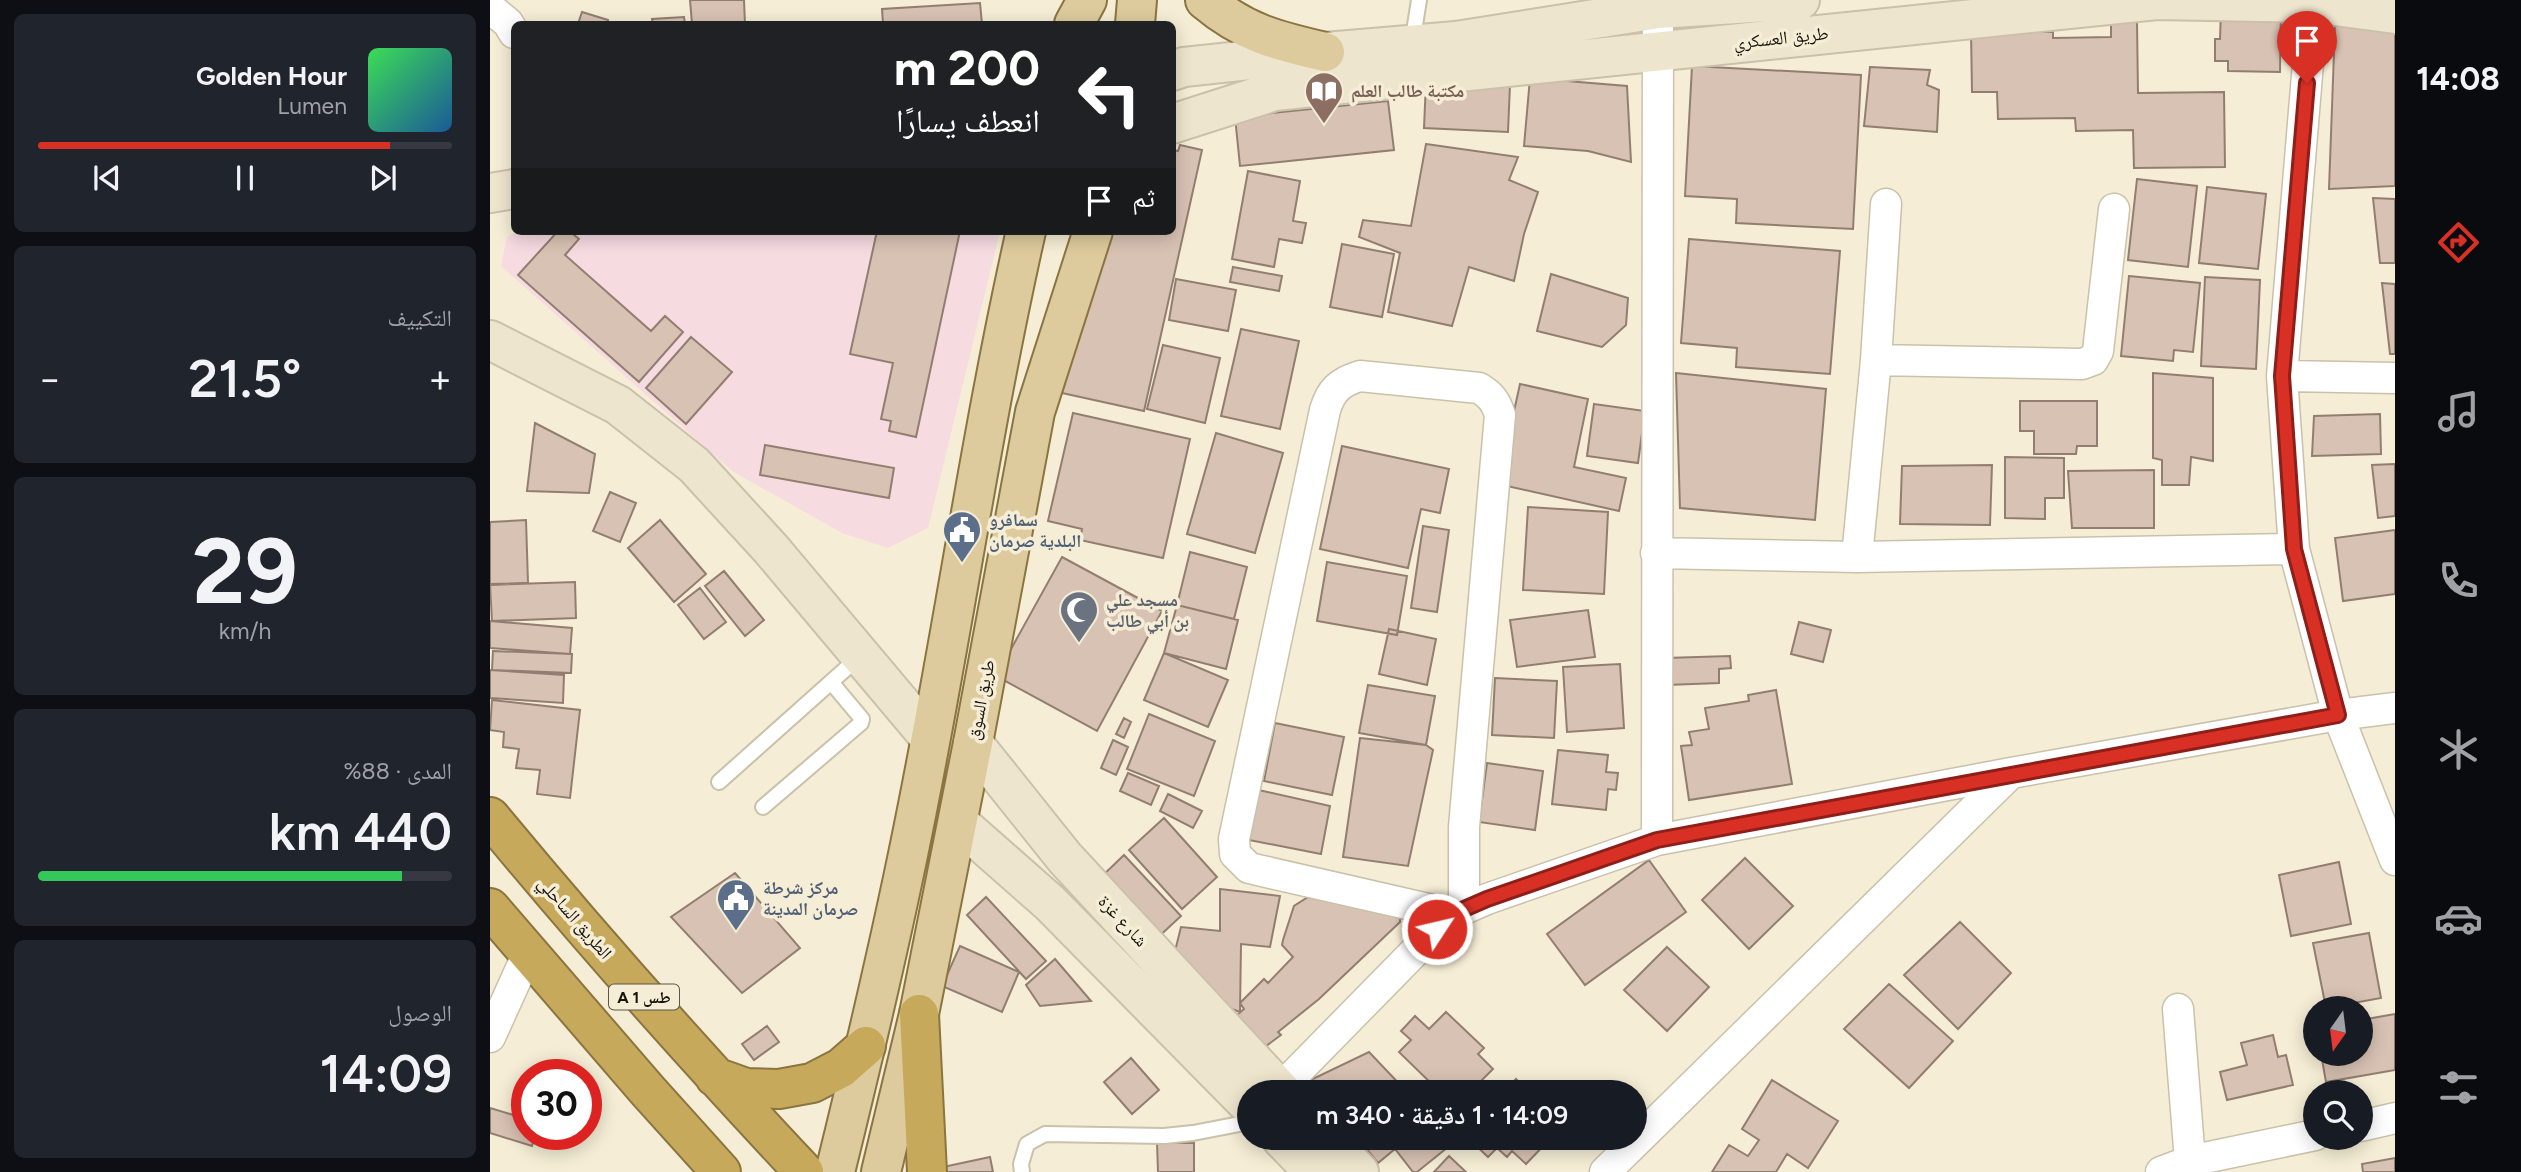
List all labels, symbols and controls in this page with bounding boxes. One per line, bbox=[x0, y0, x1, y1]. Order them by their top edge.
pin bbox=[2277, 11, 2337, 83]
street label: طريق العسكري bbox=[1732, 22, 1830, 57]
icon: arrive bbox=[2288, 22, 2326, 60]
text: 200 m bbox=[894, 38, 1040, 97]
icon: left bbox=[1064, 49, 1155, 140]
text: Golden Hour bbox=[196, 60, 347, 92]
text: 14:08 bbox=[2416, 60, 2500, 98]
library icon: مكتبة طالب العلم bbox=[1303, 70, 1345, 125]
place label: مكتبة طالب العلم bbox=[1351, 80, 1464, 103]
text: Lumen bbox=[277, 92, 347, 120]
text: انعطف يسارًا bbox=[896, 102, 1040, 140]
icon: previous bbox=[88, 159, 126, 197]
icon: pause bbox=[226, 159, 264, 197]
icon: next bbox=[364, 159, 402, 197]
icon: arrive bbox=[1080, 182, 1118, 220]
text: ثم bbox=[1132, 182, 1155, 214]
icon: directions bbox=[2434, 218, 2483, 267]
text: التكييف bbox=[387, 304, 452, 332]
text: 21.5° bbox=[188, 348, 302, 410]
text: − bbox=[38, 356, 62, 402]
text: + bbox=[428, 356, 452, 402]
icon: music bbox=[2434, 387, 2483, 436]
public building icon: سمافرو البلدية صرمان bbox=[941, 509, 983, 564]
place label: سمافرو البلدية صرمان bbox=[989, 509, 1081, 552]
text: 29 bbox=[192, 517, 298, 626]
icon: phone bbox=[2434, 556, 2483, 605]
mosque icon: مسجد علي بن أبي طالب bbox=[1058, 589, 1100, 644]
place label: مسجد علي بن أبي طالب bbox=[1106, 589, 1189, 635]
text: km/h bbox=[219, 617, 271, 645]
street label: طريق السوق bbox=[962, 658, 1000, 742]
icon: climate bbox=[2434, 725, 2483, 774]
text: المدى · 88% bbox=[344, 757, 452, 785]
text: 440 km bbox=[269, 801, 452, 863]
street label: الطريق الساحلي bbox=[531, 872, 617, 966]
public building icon: مركز شرطة صرمان المدينة bbox=[715, 877, 757, 932]
place label: مركز شرطة صرمان المدينة bbox=[763, 877, 858, 920]
street label: شارع غزة bbox=[1094, 891, 1152, 951]
position arrow bbox=[1400, 892, 1474, 966]
icon: car bbox=[2434, 894, 2483, 943]
road number: A 1 طس bbox=[609, 984, 679, 1009]
north arrow bbox=[2303, 996, 2373, 1066]
map controls bbox=[2303, 996, 2373, 1150]
text: الوصول bbox=[388, 999, 452, 1027]
text: 14:09 bbox=[320, 1043, 452, 1105]
speed limit sign: 30 bbox=[511, 1059, 602, 1150]
icon: filters bbox=[2434, 1063, 2483, 1112]
button: search bbox=[2303, 1080, 2373, 1150]
text: 14:09 · 1 دقيقة · 340 m bbox=[1316, 1099, 1568, 1131]

